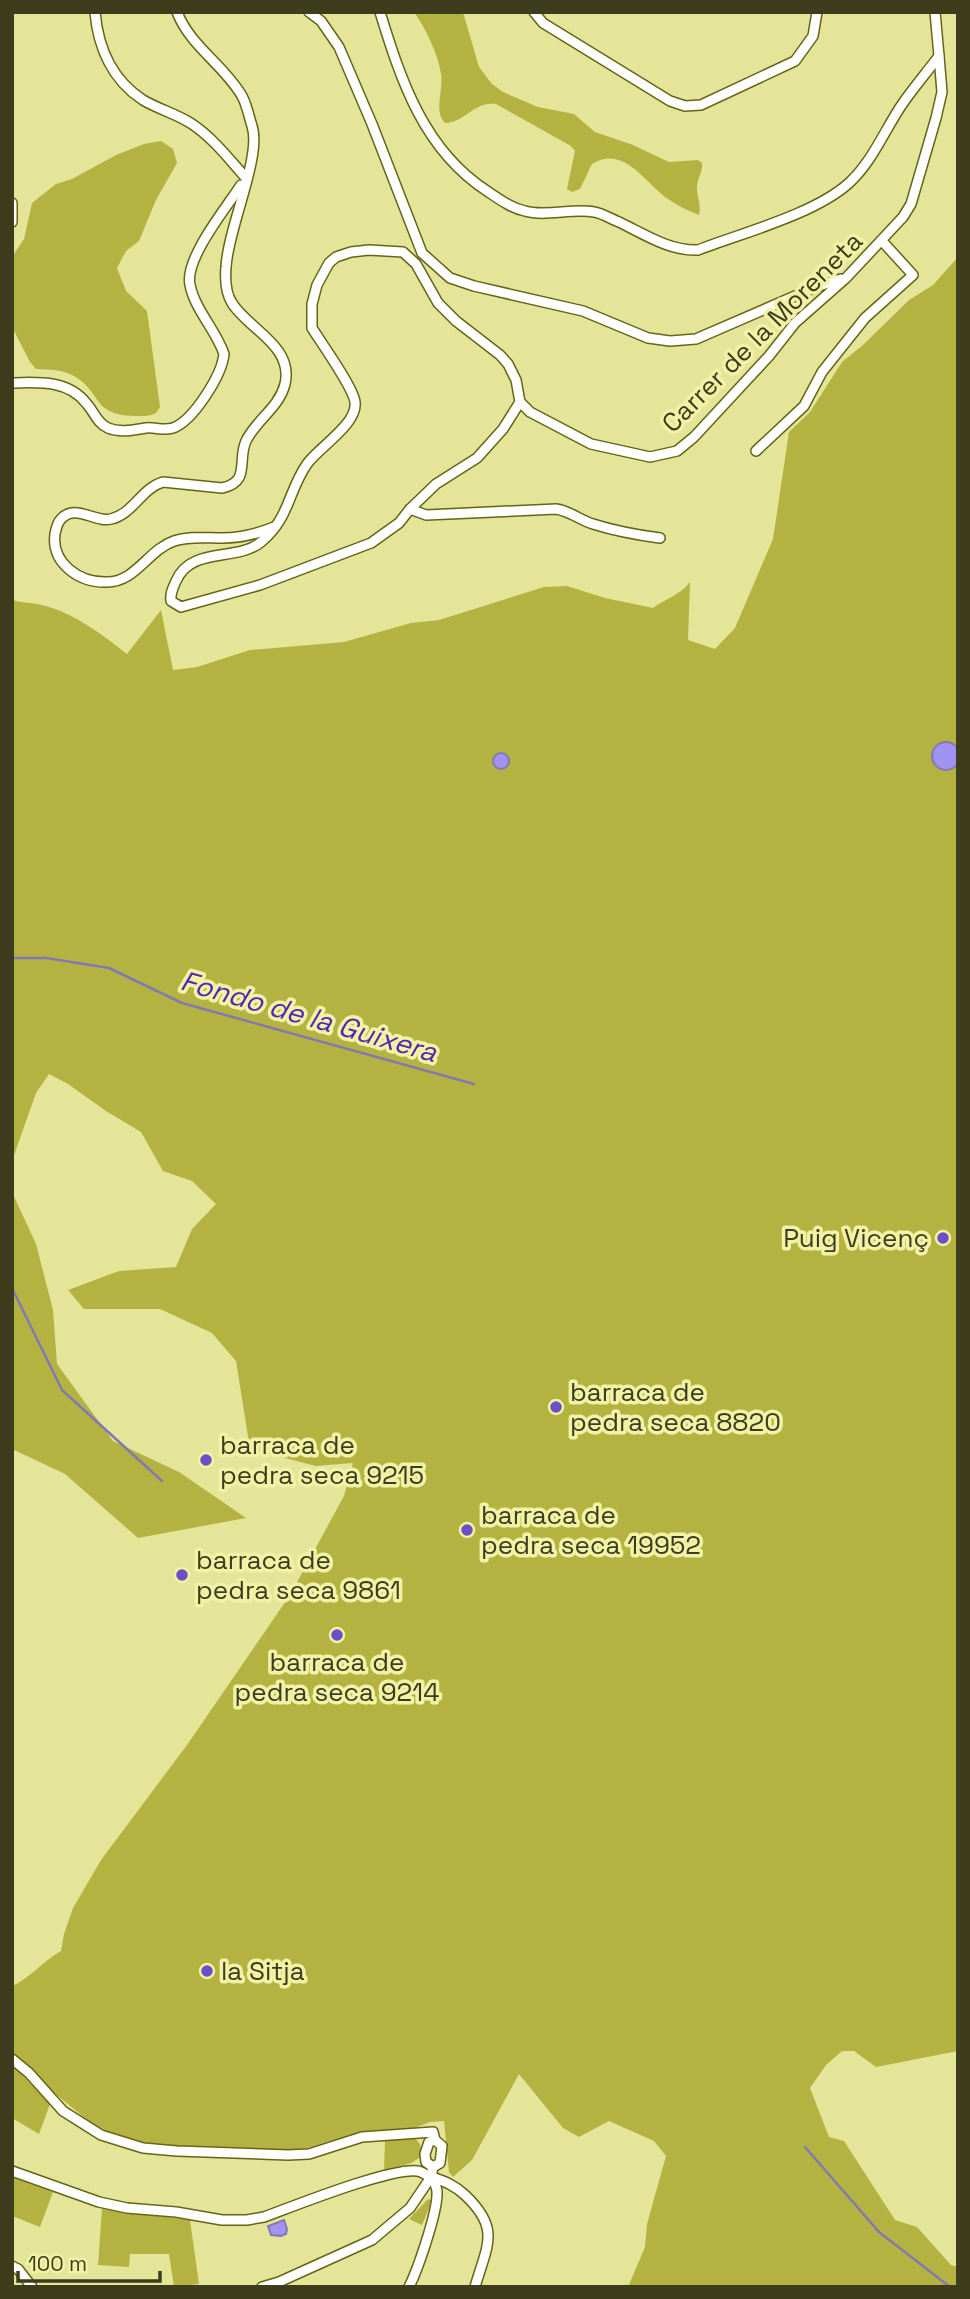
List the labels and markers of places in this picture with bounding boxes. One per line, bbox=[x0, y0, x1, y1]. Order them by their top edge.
place label: Puig Vicenç bbox=[783, 1221, 929, 1255]
marker: Puig Vicenç bbox=[935, 1230, 951, 1246]
place label: barraca de pedra seca 8820 bbox=[570, 1375, 781, 1439]
marker: barraca de pedra seca 8820 bbox=[548, 1399, 564, 1415]
place label: barraca de pedra seca 9215 bbox=[220, 1428, 424, 1492]
marker: barraca de pedra seca 9215 bbox=[198, 1452, 214, 1468]
place label: barraca de pedra seca 19952 bbox=[481, 1498, 701, 1562]
marker: barraca de pedra seca 19952 bbox=[459, 1522, 475, 1538]
place label: barraca de pedra seca 9861 bbox=[196, 1543, 401, 1607]
marker: barraca de pedra seca 9861 bbox=[174, 1567, 190, 1583]
marker: barraca de pedra seca 9214 bbox=[329, 1627, 345, 1643]
place label: barraca de pedra seca 9214 bbox=[235, 1645, 439, 1709]
place label: la Sitja bbox=[221, 1954, 305, 1988]
marker: la Sitja bbox=[199, 1963, 215, 1979]

